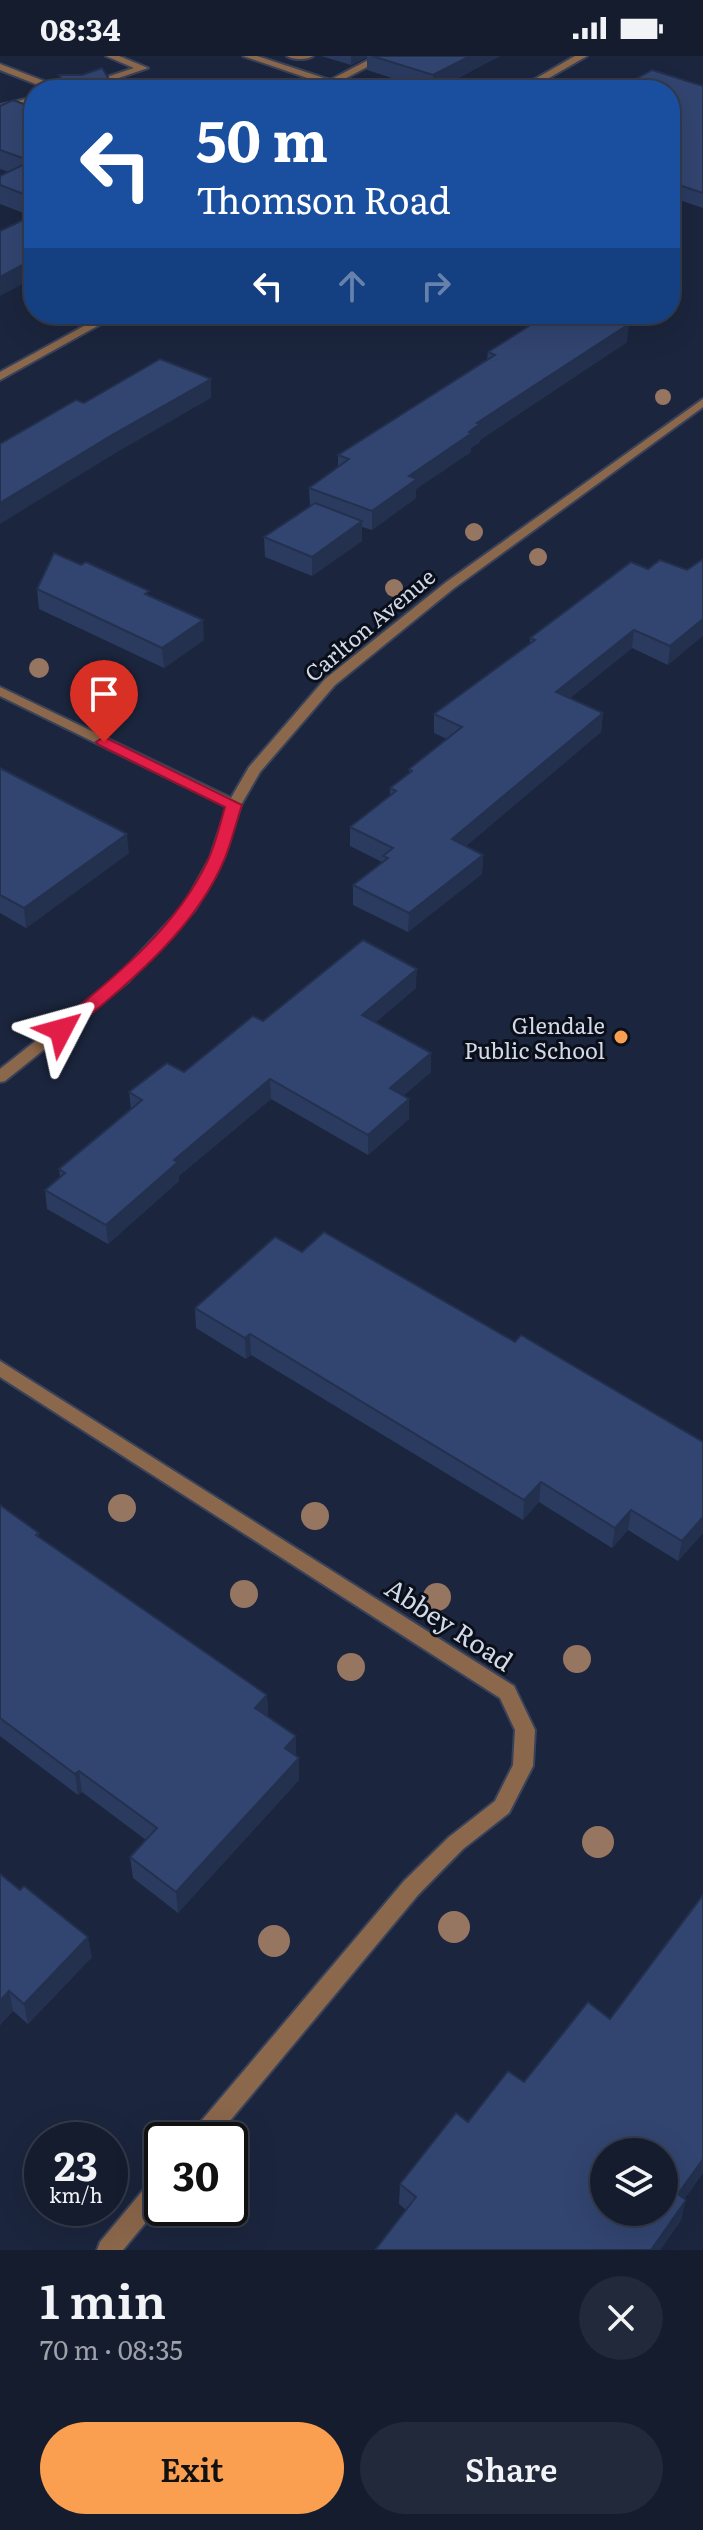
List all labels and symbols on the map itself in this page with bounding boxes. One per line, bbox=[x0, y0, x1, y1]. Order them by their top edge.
street label: Carlton Avenue bbox=[297, 559, 441, 689]
pin bbox=[70, 660, 138, 742]
position arrow bbox=[19, 988, 103, 1072]
place label: Glendale Public School bbox=[464, 1008, 605, 1066]
marker: Glendale Public School bbox=[612, 1028, 630, 1046]
street label: Abbey Road bbox=[378, 1567, 522, 1679]
speed limit sign: 30 bbox=[144, 2122, 248, 2226]

